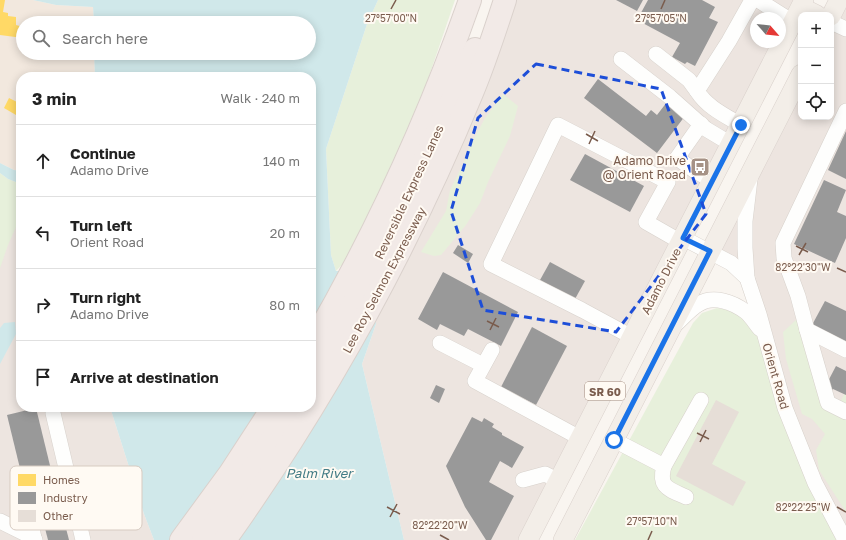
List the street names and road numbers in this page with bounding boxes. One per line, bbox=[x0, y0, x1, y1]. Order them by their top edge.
street label: Reversible Express Lanes bbox=[371, 122, 447, 262]
street label: Lee Roy Selmon Expressway bbox=[339, 204, 429, 356]
street label: Adamo Drive bbox=[638, 245, 684, 317]
street label: Orient Road bbox=[759, 341, 793, 411]
road number: SR 60 bbox=[585, 382, 625, 400]

